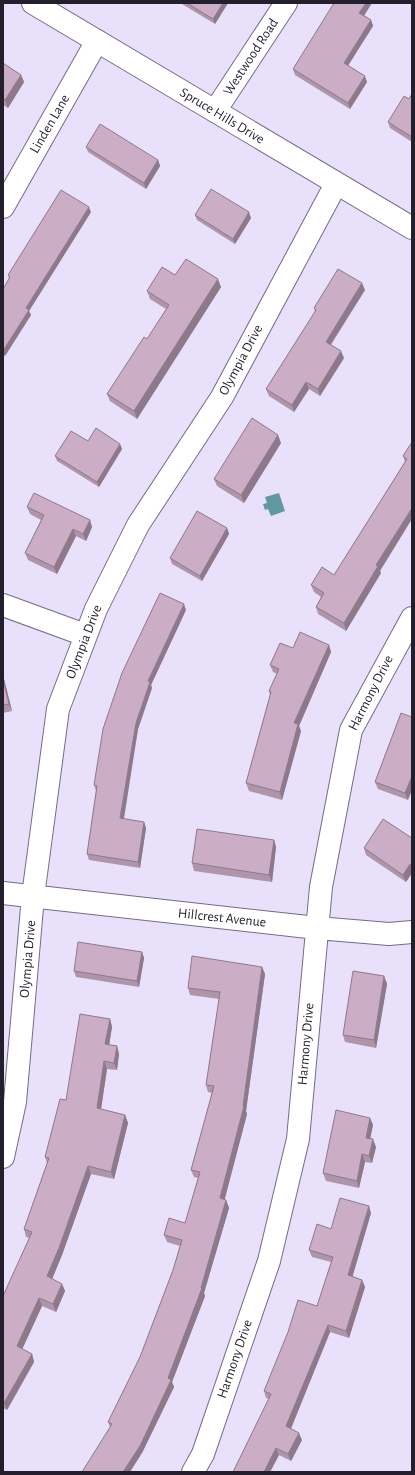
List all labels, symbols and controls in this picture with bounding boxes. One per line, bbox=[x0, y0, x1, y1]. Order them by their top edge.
street label: Westwood Road bbox=[221, 16, 281, 98]
street label: Spruce Hills Drive bbox=[177, 85, 267, 147]
street label: Linden Lane bbox=[28, 92, 72, 156]
street label: Olympia Drive bbox=[217, 322, 265, 398]
street label: Olympia Drive bbox=[63, 603, 105, 681]
street label: Harmony Drive bbox=[346, 653, 396, 733]
street label: Hillcrest Avenue bbox=[177, 906, 267, 930]
street label: Olympia Drive bbox=[18, 920, 38, 998]
street label: Harmony Drive bbox=[295, 1002, 317, 1086]
street label: Harmony Drive bbox=[215, 1318, 255, 1400]

